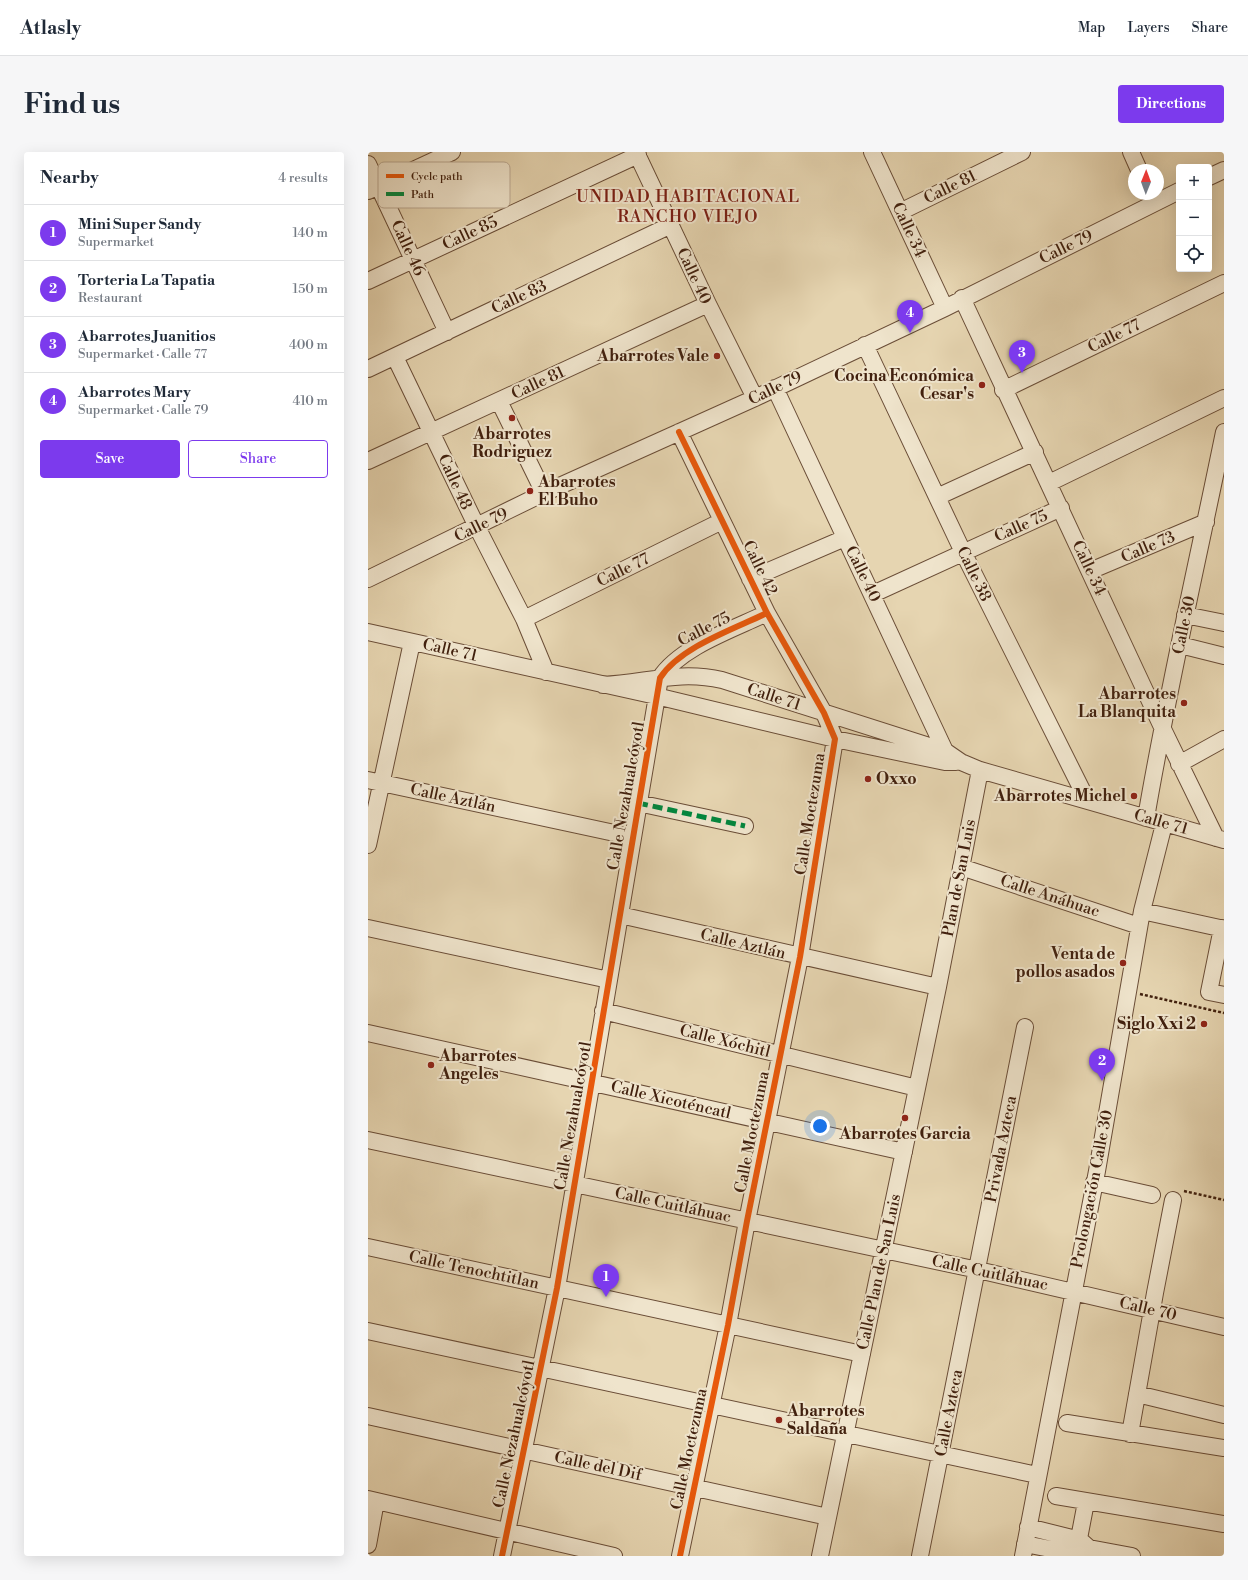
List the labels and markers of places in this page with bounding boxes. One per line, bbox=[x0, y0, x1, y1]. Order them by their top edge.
pin: 4 bbox=[897, 300, 923, 333]
pin: 3 bbox=[1009, 340, 1035, 373]
place label: Abarrotes Vale bbox=[596, 346, 709, 366]
marker: Abarrotes Vale bbox=[712, 351, 722, 361]
place label: Cocina Económica Cesar's bbox=[834, 366, 974, 404]
marker: Cocina Económica Cesar's bbox=[977, 380, 987, 390]
marker: Abarrotes Rodriguez bbox=[507, 413, 517, 423]
place label: Abarrotes Rodriguez bbox=[472, 424, 552, 462]
place label: Abarrotes El Buho bbox=[537, 472, 616, 510]
marker: Abarrotes El Buho bbox=[525, 486, 535, 496]
place label: Abarrotes La Blanquita bbox=[1078, 684, 1176, 722]
marker: Abarrotes La Blanquita bbox=[1179, 698, 1189, 708]
place label: Oxxo bbox=[876, 769, 917, 789]
marker: Oxxo bbox=[863, 774, 873, 784]
place label: Abarrotes Michel bbox=[993, 786, 1127, 806]
marker: Abarrotes Michel bbox=[1129, 791, 1139, 801]
place label: Venta de pollos asados bbox=[1015, 944, 1115, 982]
marker: Venta de pollos asados bbox=[1118, 958, 1128, 968]
place label: Siglo Xxi 2 bbox=[1117, 1014, 1196, 1034]
marker: Siglo Xxi 2 bbox=[1199, 1019, 1209, 1029]
place label: Abarrotes Angeles bbox=[438, 1046, 517, 1084]
pin: 2 bbox=[1089, 1048, 1115, 1081]
marker: Abarrotes Angeles bbox=[426, 1060, 436, 1070]
marker: Abarrotes Garcia bbox=[900, 1113, 910, 1123]
place label: Abarrotes Garcia bbox=[838, 1124, 971, 1144]
pin: 1 bbox=[593, 1264, 619, 1297]
place label: Abarrotes Saldaña bbox=[786, 1401, 865, 1439]
marker: Abarrotes Saldaña bbox=[774, 1415, 784, 1425]

